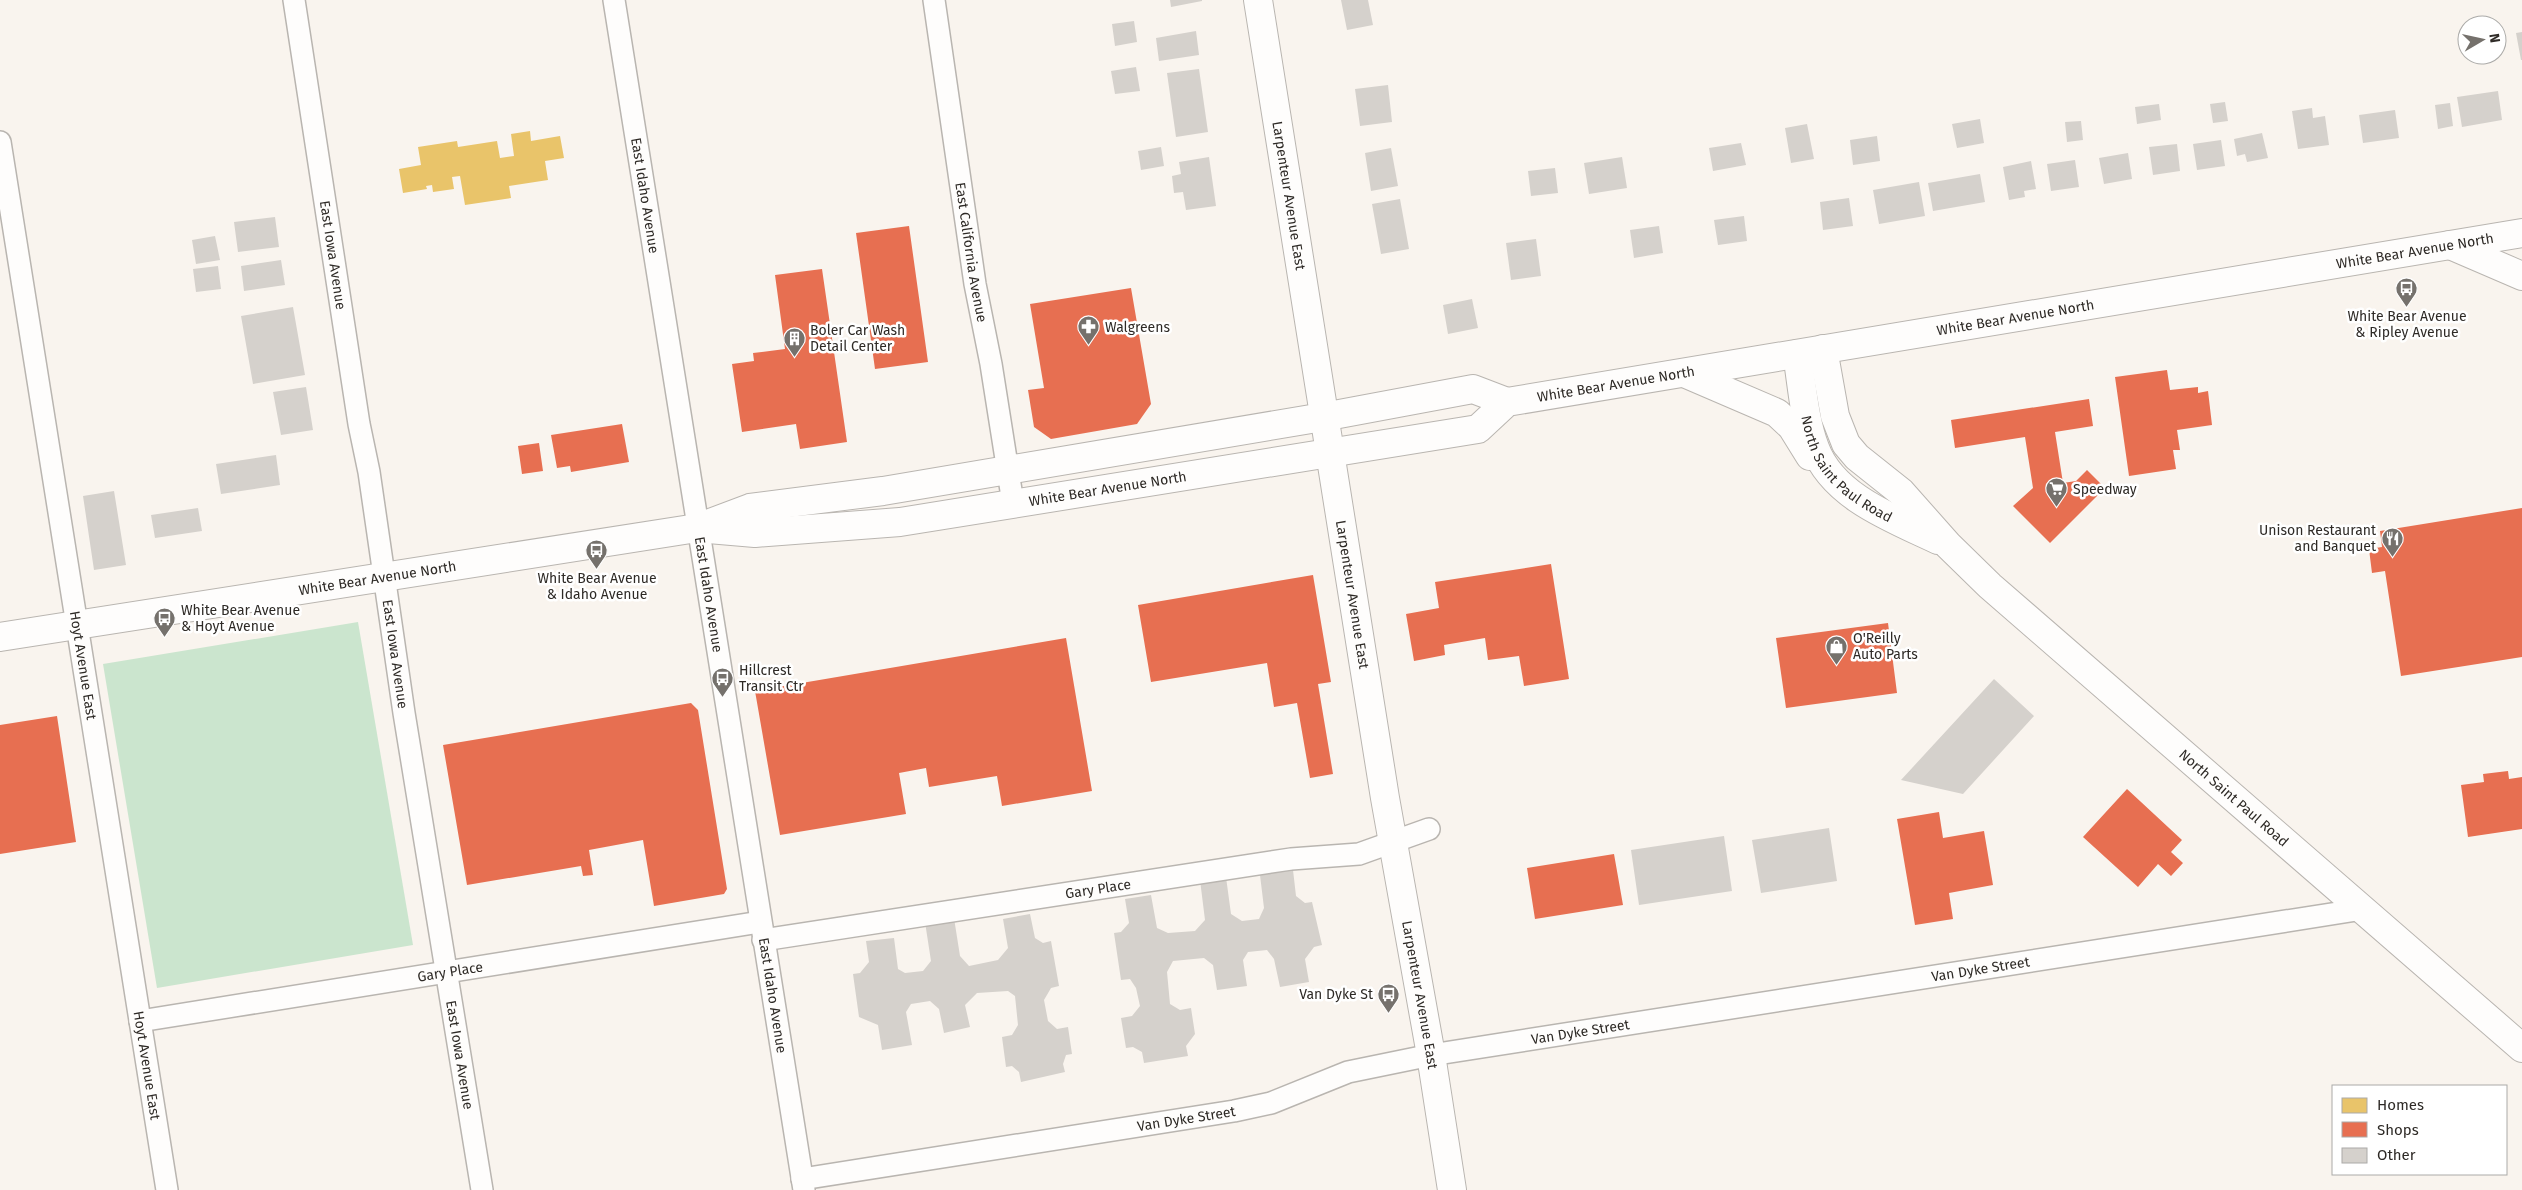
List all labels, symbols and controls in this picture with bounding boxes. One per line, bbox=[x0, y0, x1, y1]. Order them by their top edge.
north arrow bbox=[2457, 15, 2507, 65]
text: N bbox=[2485, 32, 2503, 44]
street label: Larpenteur Avenue East bbox=[1269, 120, 1309, 272]
street label: East Idaho Avenue bbox=[628, 136, 663, 255]
street label: East California Avenue bbox=[952, 181, 991, 324]
street label: East Iowa Avenue bbox=[316, 199, 350, 311]
street label: White Bear Avenue North bbox=[2335, 229, 2495, 272]
bus stop icon: White Bear Avenue & Ripley Avenue bbox=[2395, 276, 2419, 307]
street label: White Bear Avenue North bbox=[1935, 296, 2095, 339]
place label: White Bear Avenue & Ripley Avenue bbox=[2347, 308, 2467, 341]
pharmacy icon: Walgreens bbox=[1077, 315, 1101, 346]
place label: Walgreens bbox=[1105, 319, 1170, 336]
place label: Boler Car Wash Detail Center bbox=[810, 322, 905, 355]
building icon: Boler Car Wash Detail Center bbox=[782, 326, 806, 357]
street label: White Bear Avenue North bbox=[1536, 362, 1696, 405]
street label: North Saint Paul Road bbox=[1798, 414, 1895, 526]
street label: White Bear Avenue North bbox=[1028, 468, 1188, 510]
supermarket icon: Speedway bbox=[2045, 477, 2069, 508]
place label: Speedway bbox=[2073, 481, 2137, 498]
street label: Larpenteur Avenue East bbox=[1332, 519, 1373, 671]
place label: Unison Restaurant and Banquet bbox=[2259, 522, 2377, 555]
restaurant icon: Unison Restaurant and Banquet bbox=[2380, 526, 2404, 557]
street label: East Idaho Avenue bbox=[691, 535, 727, 654]
bus stop icon: White Bear Avenue & Idaho Avenue bbox=[585, 538, 609, 569]
street label: White Bear Avenue North bbox=[297, 557, 457, 599]
place label: White Bear Avenue & Idaho Avenue bbox=[537, 570, 657, 603]
street label: East Iowa Avenue bbox=[379, 598, 412, 710]
place label: White Bear Avenue & Hoyt Avenue bbox=[181, 602, 300, 635]
bus stop icon: White Bear Avenue & Hoyt Avenue bbox=[153, 606, 177, 637]
street label: Hoyt Avenue East bbox=[66, 610, 101, 722]
place label: O'Reilly Auto Parts bbox=[1853, 630, 1918, 663]
shop icon: O'Reilly Auto Parts bbox=[1825, 634, 1849, 665]
place label: Hillcrest Transit Ctr bbox=[739, 662, 804, 695]
bus stop icon: Hillcrest Transit Ctr bbox=[711, 666, 735, 697]
street label: North Saint Paul Road bbox=[2176, 746, 2292, 850]
street label: Gary Place bbox=[1064, 875, 1132, 902]
street label: Larpenteur Avenue East bbox=[1399, 919, 1442, 1071]
street label: East Idaho Avenue bbox=[755, 936, 791, 1054]
street label: Van Dyke Street bbox=[1930, 953, 2032, 985]
street label: Gary Place bbox=[416, 958, 484, 985]
bus stop icon: Van Dyke St bbox=[1377, 982, 1401, 1013]
place label: Van Dyke St bbox=[1299, 986, 1374, 1003]
street label: East Iowa Avenue bbox=[443, 999, 477, 1111]
street label: Hoyt Avenue East bbox=[130, 1010, 164, 1122]
street label: Van Dyke Street bbox=[1530, 1015, 1631, 1048]
legend bbox=[2332, 1085, 2507, 1175]
text: Homes bbox=[2377, 1096, 2424, 1114]
street label: Van Dyke Street bbox=[1136, 1102, 1237, 1135]
text: Shops bbox=[2377, 1121, 2419, 1139]
text: Other bbox=[2377, 1146, 2416, 1164]

